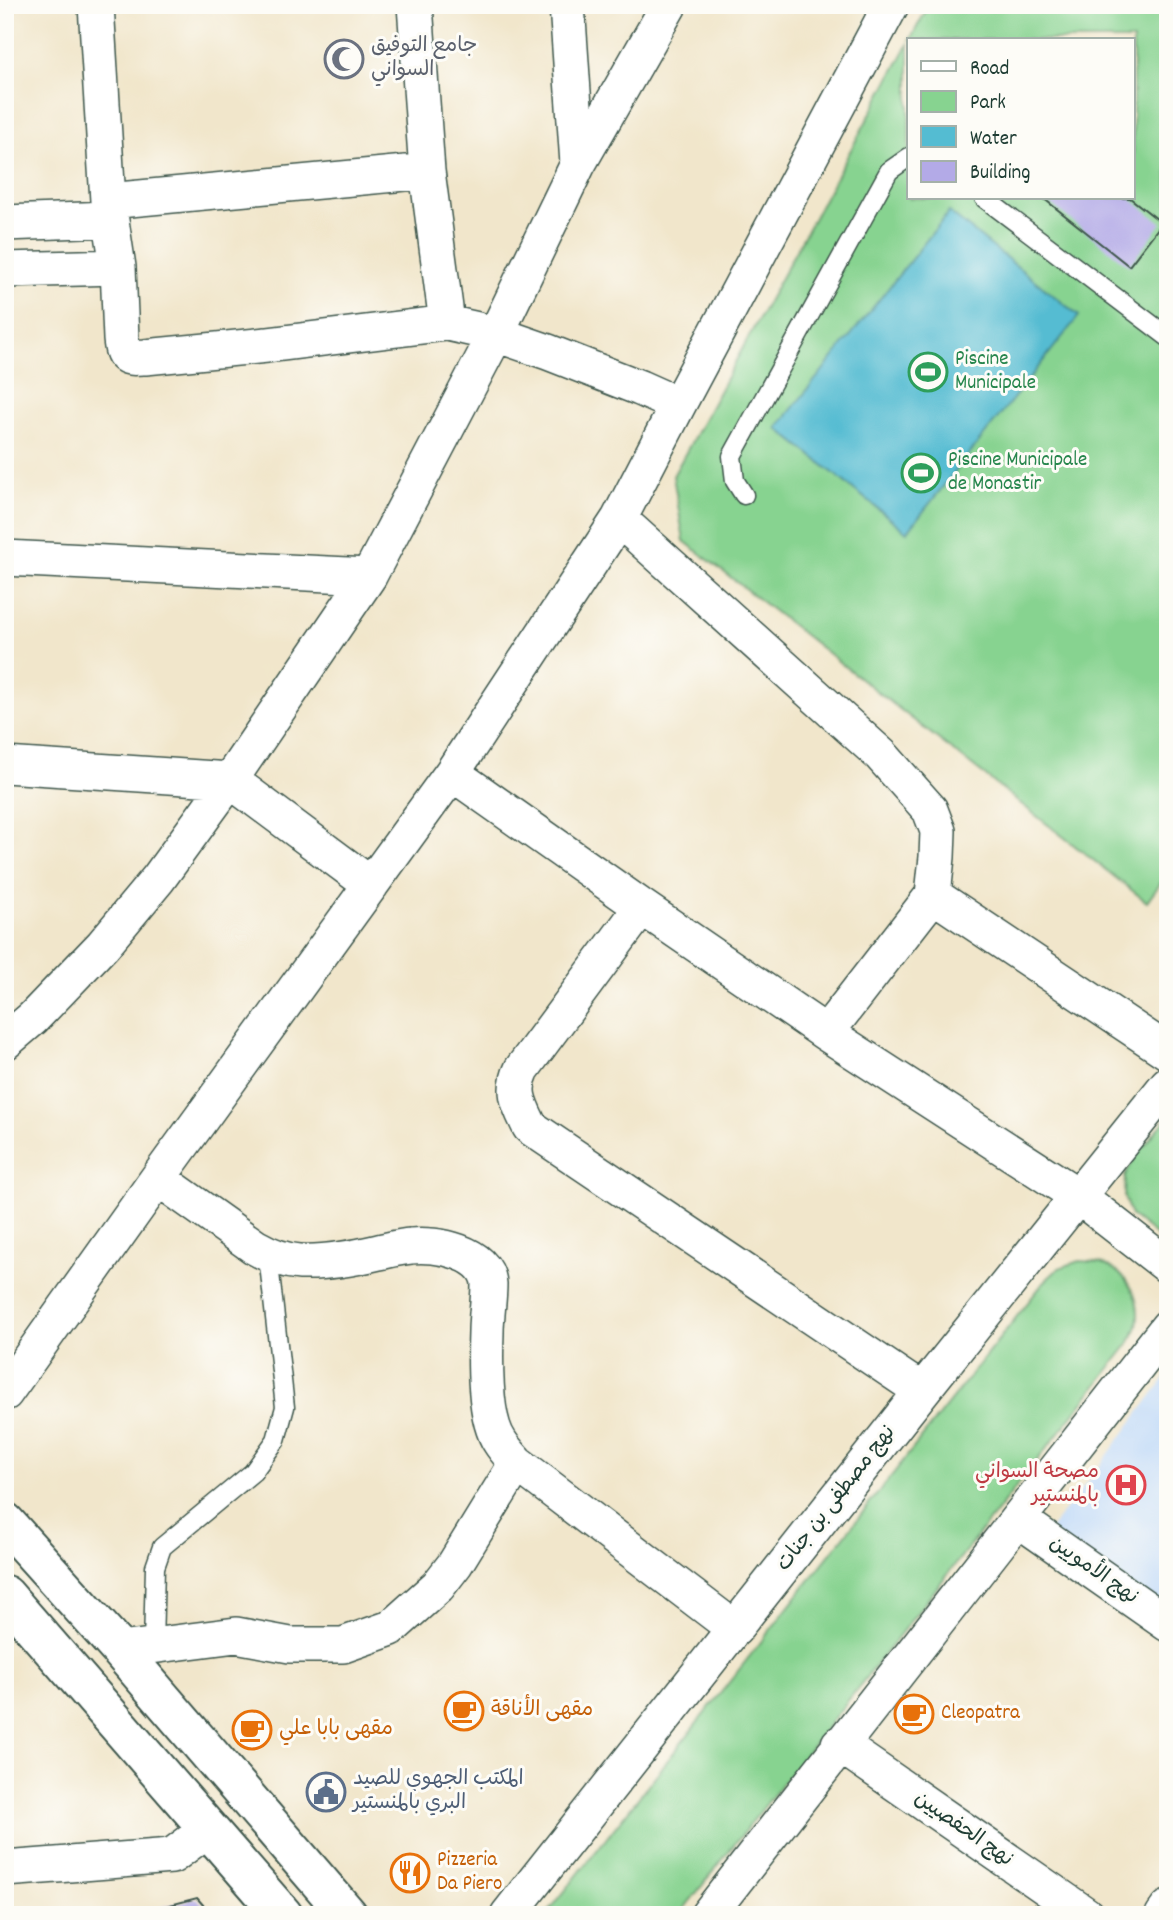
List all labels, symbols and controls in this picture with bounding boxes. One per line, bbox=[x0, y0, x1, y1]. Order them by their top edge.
place label: جامع التوفيق السواني bbox=[371, 32, 477, 87]
mosque icon: جامع التوفيق السواني bbox=[323, 38, 365, 80]
legend bbox=[907, 38, 1134, 200]
text: Road bbox=[970, 55, 1009, 85]
text: Park bbox=[970, 89, 1006, 119]
text: Water bbox=[970, 125, 1017, 155]
text: Building bbox=[970, 159, 1030, 189]
place label: Piscine Municipale bbox=[955, 345, 1036, 399]
sports icon: Piscine Municipale bbox=[907, 351, 949, 393]
place label: Piscine Municipale de Monastir bbox=[948, 446, 1087, 500]
sports icon: Piscine Municipale de Monastir bbox=[900, 452, 942, 494]
street label: نهج مصطفى بن جنات bbox=[770, 1419, 904, 1579]
place label: مصحة السواني بالمنستير bbox=[975, 1458, 1099, 1512]
hospital icon: مصحة السواني بالمنستير bbox=[1105, 1464, 1147, 1506]
street label: نهج الأمويين bbox=[1042, 1527, 1145, 1613]
cafe icon: مقهى الأناقة bbox=[443, 1690, 485, 1732]
cafe icon: Cleopatra bbox=[893, 1693, 935, 1735]
place label: مقهى الأناقة bbox=[491, 1694, 593, 1726]
place label: Cleopatra bbox=[941, 1699, 1021, 1729]
cafe icon: مقهى بابا علي bbox=[231, 1709, 273, 1751]
place label: مقهى بابا علي bbox=[279, 1715, 393, 1746]
place label: المكتب الجهوي للصيد البري بالمنستير bbox=[351, 1765, 524, 1819]
public building icon: المكتب الجهوي للصيد البري بالمنستير bbox=[305, 1771, 347, 1813]
street label: نهج الحفصيين bbox=[907, 1785, 1019, 1875]
place label: Pizzeria Da Piero bbox=[437, 1846, 502, 1900]
restaurant icon: Pizzeria Da Piero bbox=[389, 1852, 431, 1894]

